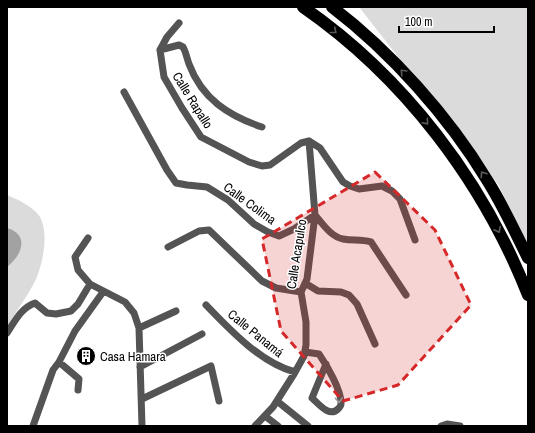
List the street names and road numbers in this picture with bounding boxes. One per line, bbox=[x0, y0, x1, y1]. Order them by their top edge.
street label: Calle Rapallo bbox=[169, 69, 217, 132]
street label: Calle Colima bbox=[220, 179, 279, 228]
street label: Calle Acapulco bbox=[283, 218, 310, 290]
street label: Calle Panamá bbox=[224, 306, 287, 361]

